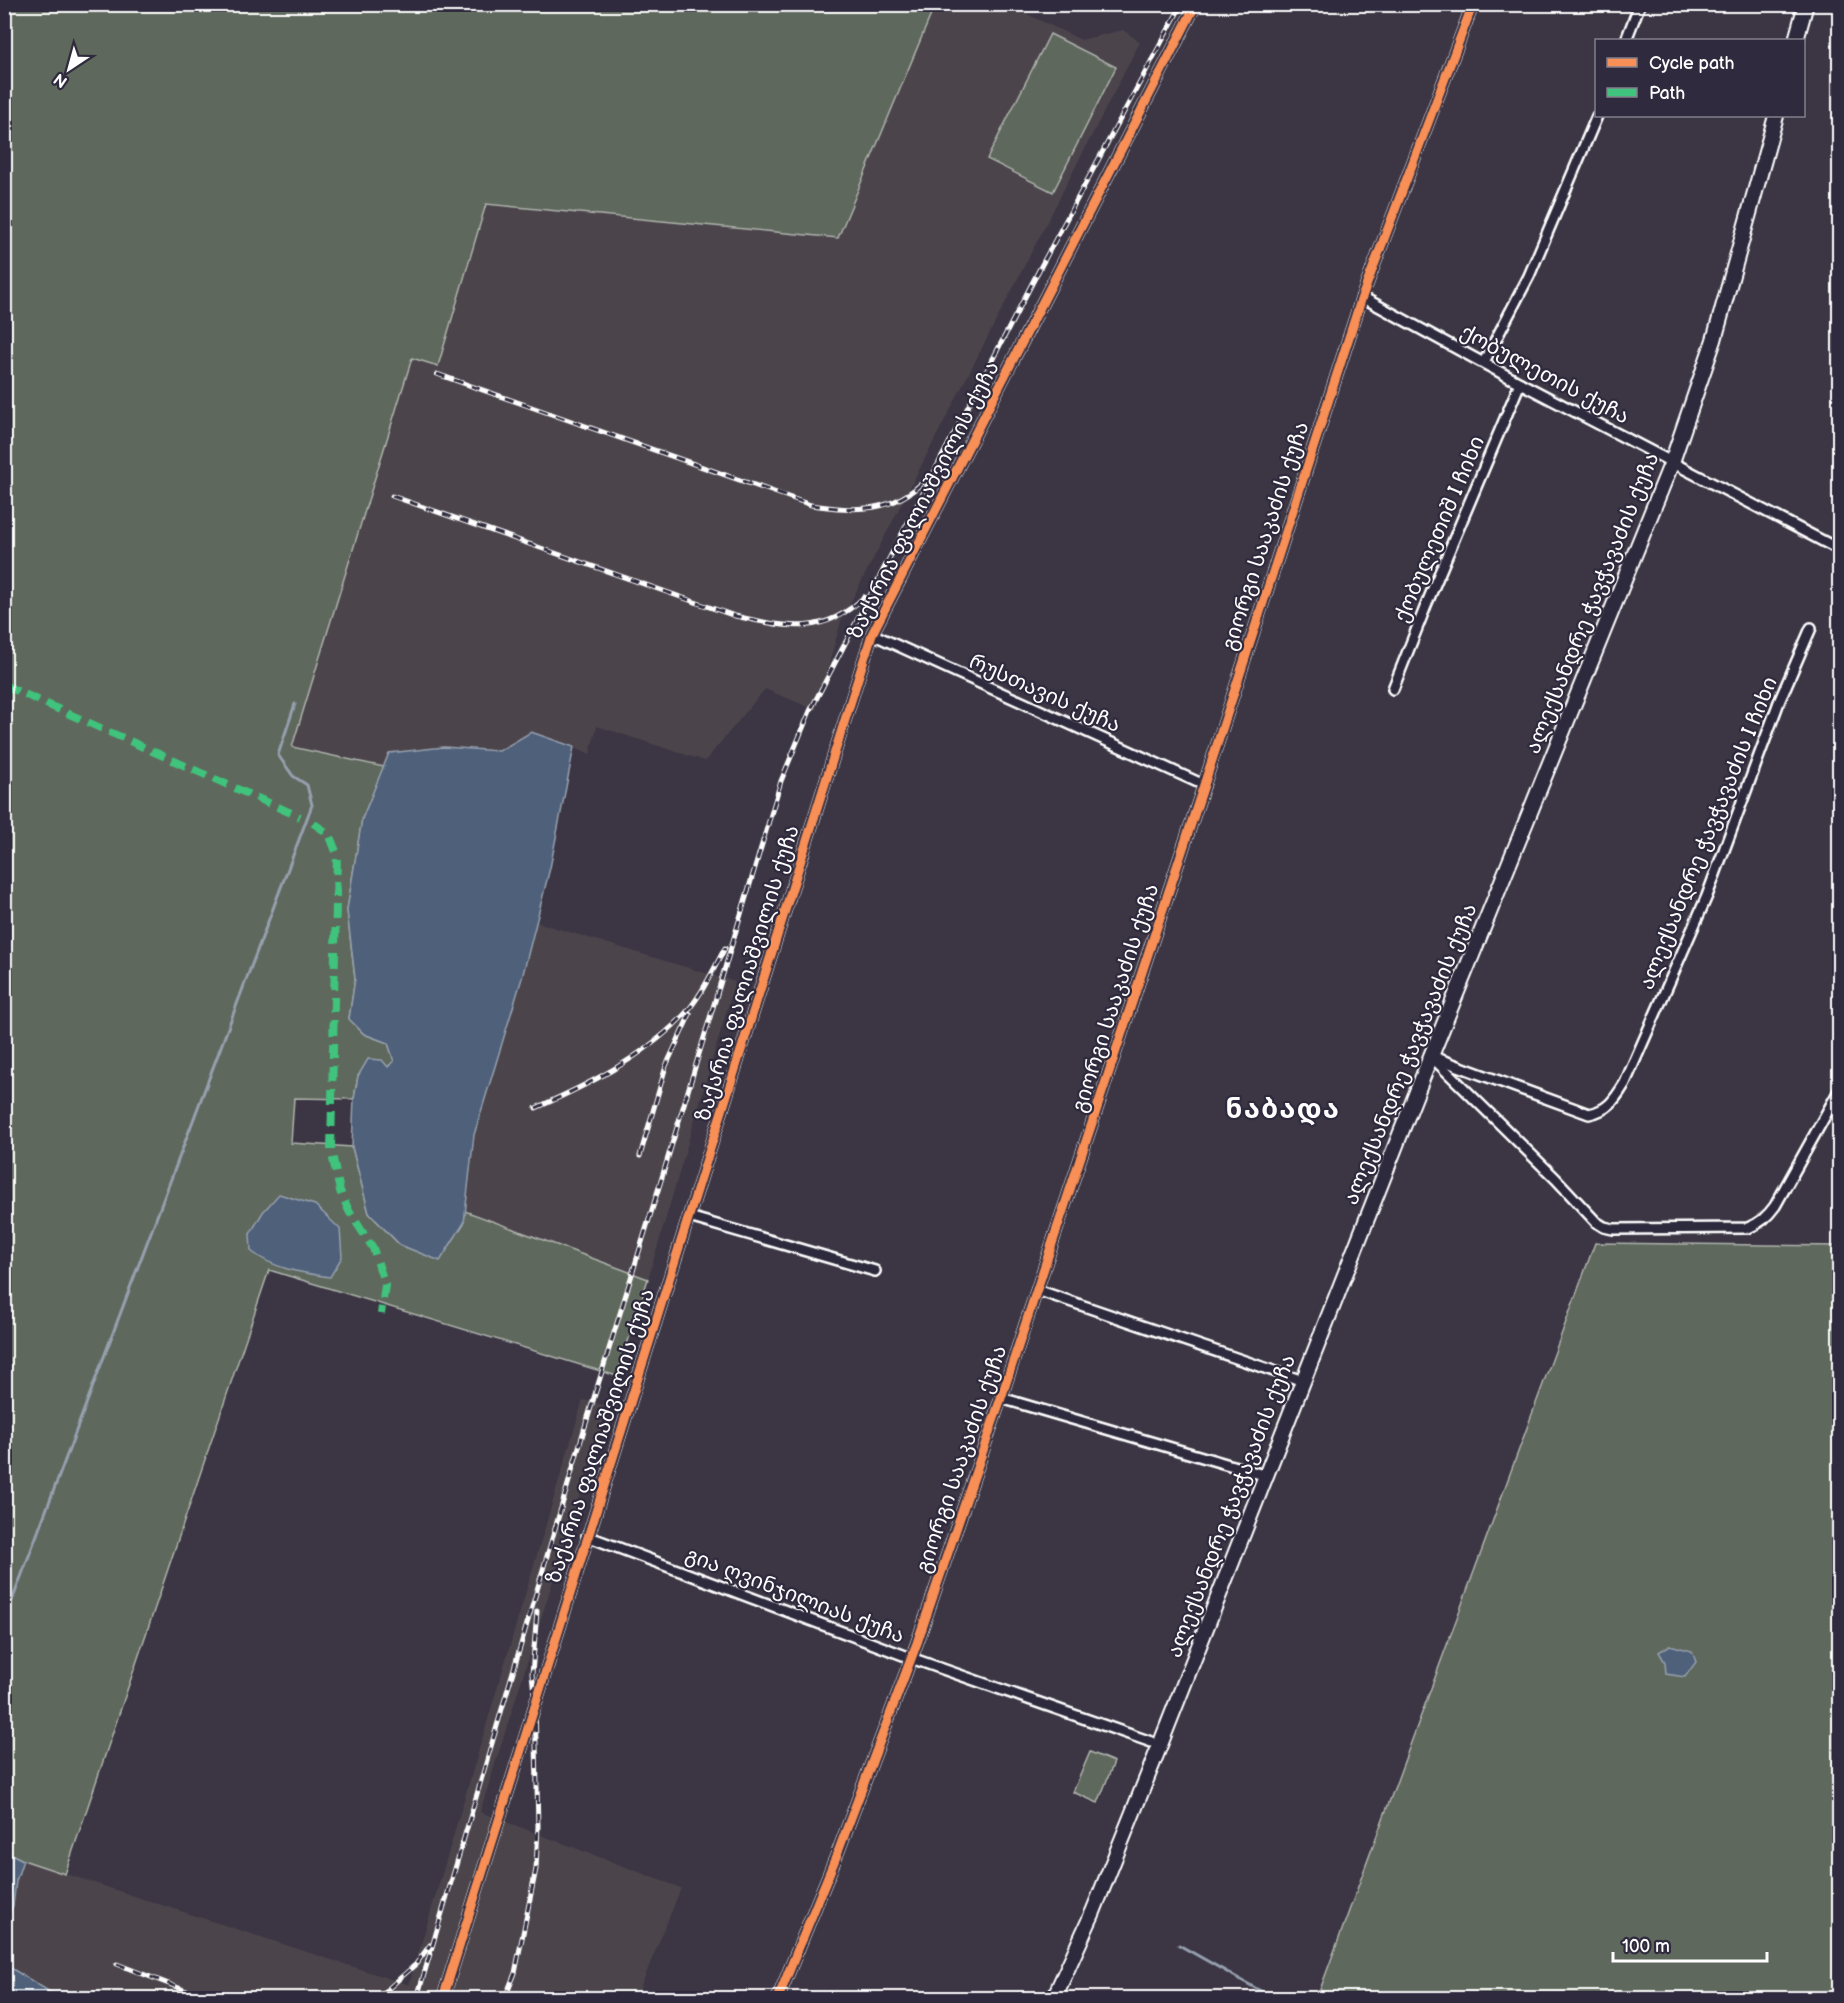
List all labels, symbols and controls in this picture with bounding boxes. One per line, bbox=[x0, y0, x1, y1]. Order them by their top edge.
north arrow bbox=[39, 39, 99, 99]
legend bbox=[1595, 39, 1805, 117]
text: Cycle path bbox=[1649, 53, 1735, 74]
text: N bbox=[51, 69, 72, 91]
text: Path bbox=[1649, 83, 1685, 104]
street label: ქობულეთის ქუჩა bbox=[1456, 319, 1633, 429]
street label: ზაქარია ფალიაშვილის ქუჩა bbox=[842, 357, 1005, 643]
street label: გიორგი სააკაძის ქუჩა bbox=[1217, 419, 1314, 654]
street label: ქობულეთიშ I ჩიხი bbox=[1389, 432, 1490, 626]
street label: ალექსანდრე ჭავჭავაძის ქუჩა bbox=[1520, 449, 1664, 757]
street label: რუსთავის ქუჩა bbox=[965, 649, 1124, 738]
street label: ალექსანდრე ჭავჭავაძის I ჩიხი bbox=[1634, 673, 1783, 993]
street label: ზაქარია ფალიაშვილის ქუჩა bbox=[690, 822, 805, 1124]
street label: გიორგი სააკაძის ქუჩა bbox=[1067, 881, 1164, 1116]
street label: ალექსანდრე ჭავჭავაძის ქუჩა bbox=[1338, 900, 1482, 1208]
district label: ნაბადა bbox=[1226, 1094, 1340, 1126]
street label: ზაქარია ფალიაშვილის ქუჩა bbox=[541, 1286, 660, 1587]
street label: გიორგი სააკაძის ქუჩა bbox=[911, 1342, 1012, 1576]
street label: ალექსანდრე ჭავჭავაძის ქუჩა bbox=[1162, 1351, 1301, 1661]
street label: გია ღვინჯილიას ქუჩა bbox=[682, 1542, 908, 1649]
scale bar bbox=[1613, 1925, 1768, 1963]
text: 100 m bbox=[1622, 1936, 1670, 1957]

